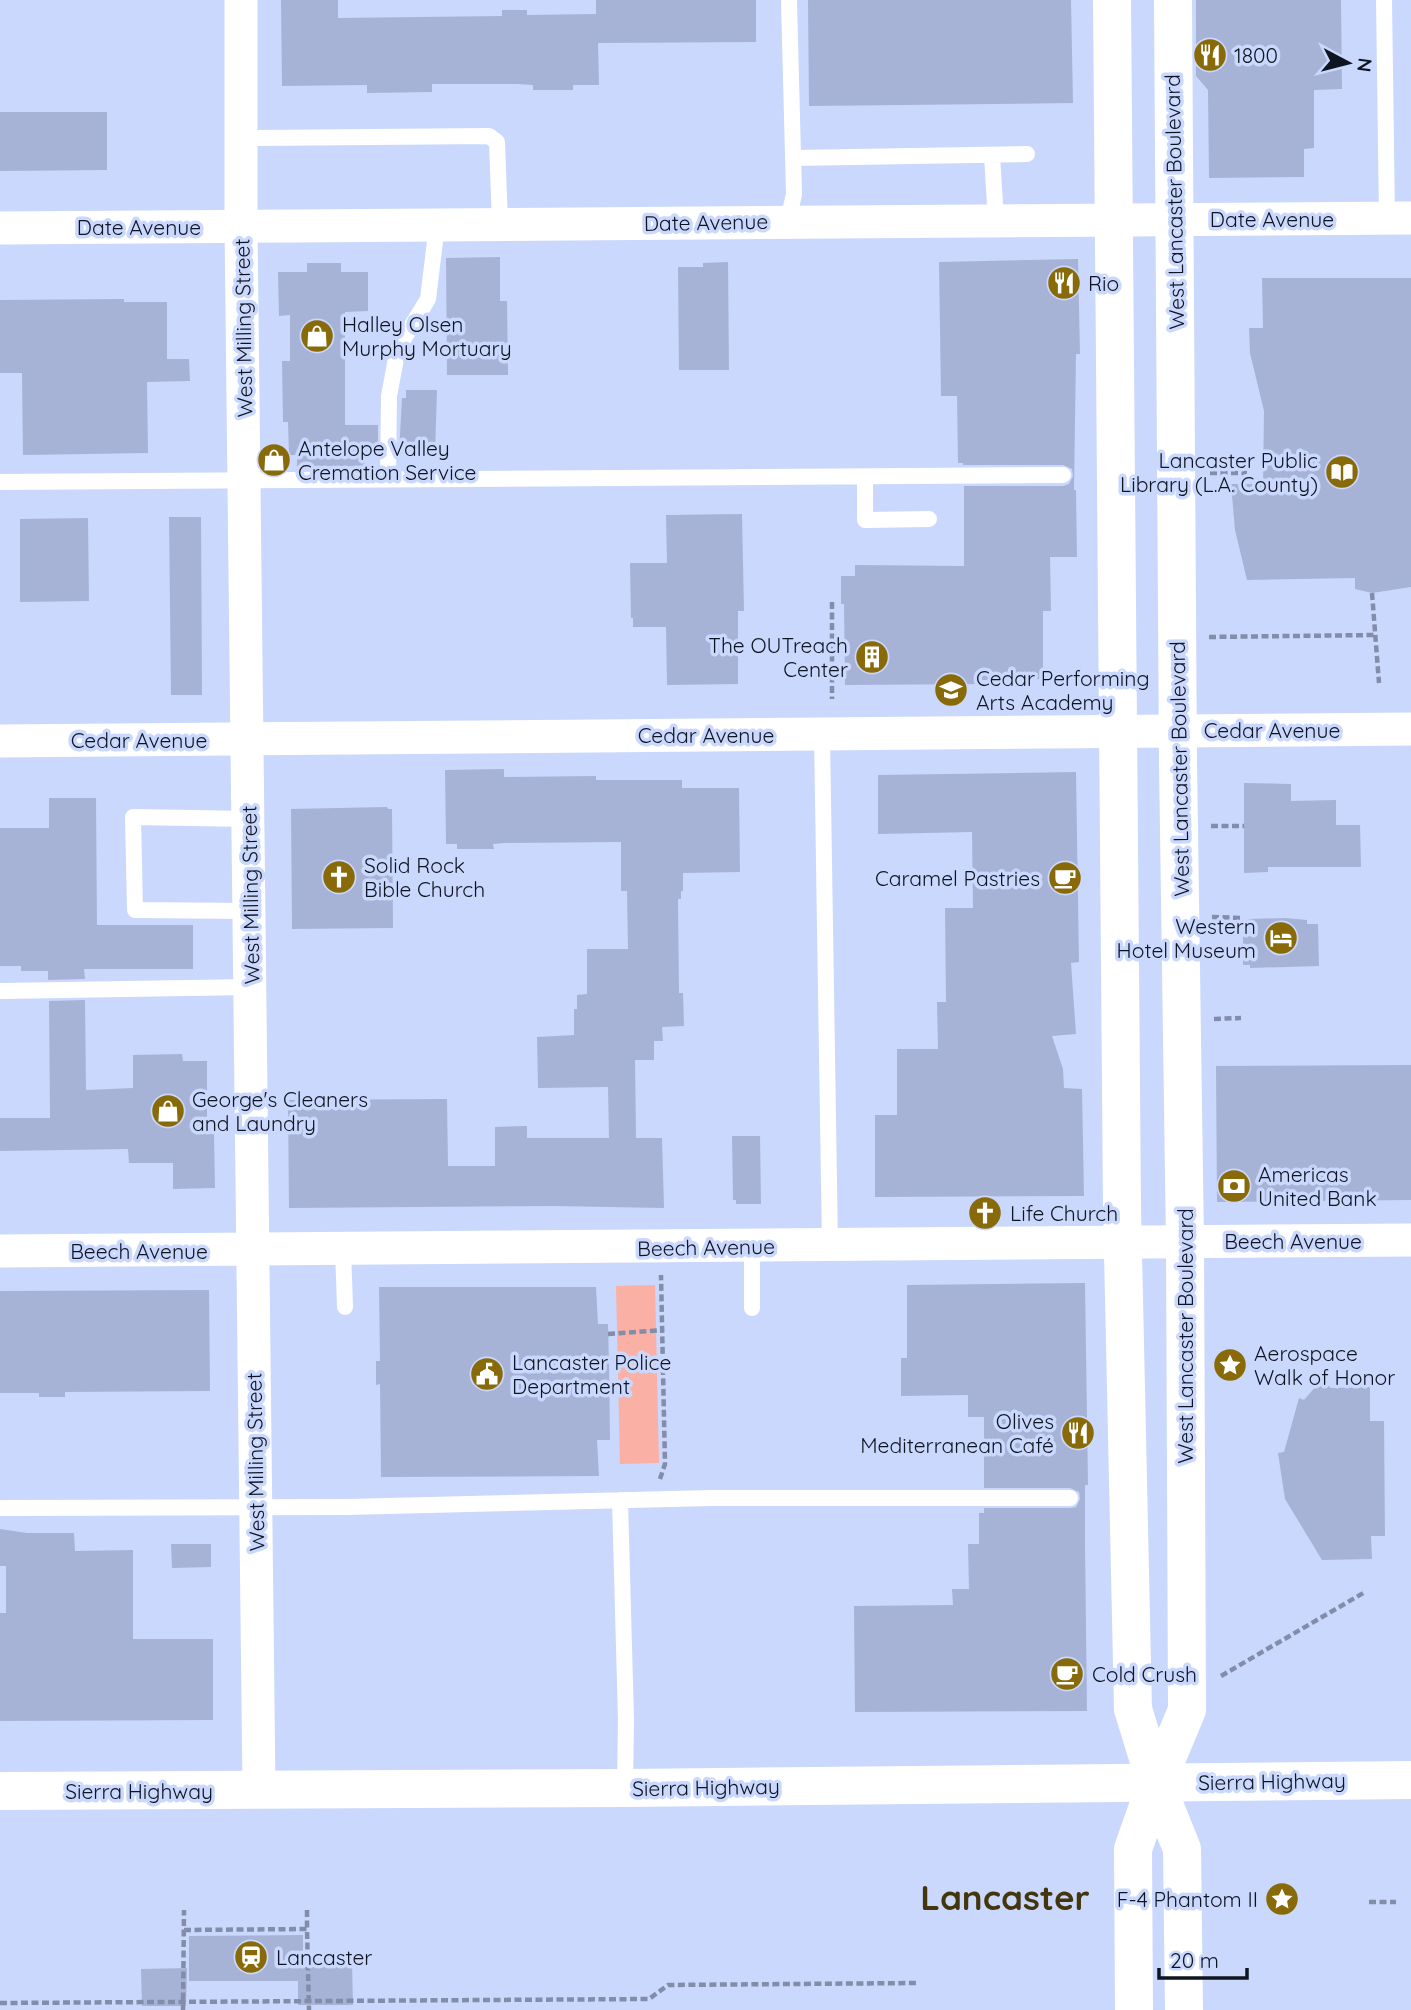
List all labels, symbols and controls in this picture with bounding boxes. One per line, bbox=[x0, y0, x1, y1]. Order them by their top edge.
north arrow bbox=[1313, 28, 1383, 98]
restaurant icon: 1800 bbox=[1191, 36, 1229, 74]
place label: 1800 bbox=[1234, 42, 1278, 68]
text: N bbox=[1352, 57, 1378, 73]
street label: West Lancaster Boulevard bbox=[1159, 74, 1189, 330]
street label: Date Avenue bbox=[1210, 206, 1334, 232]
street label: Date Avenue bbox=[644, 208, 768, 236]
street label: Date Avenue bbox=[77, 214, 201, 240]
street label: West Milling Street bbox=[228, 238, 258, 418]
restaurant icon: Rio bbox=[1045, 264, 1083, 302]
place label: Rio bbox=[1088, 270, 1119, 296]
place label: Halley Olsen Murphy Mortuary bbox=[342, 311, 512, 361]
shop icon: Halley Olsen Murphy Mortuary bbox=[298, 317, 336, 355]
place label: Antelope Valley Cremation Service bbox=[298, 435, 476, 485]
shop icon: Antelope Valley Cremation Service bbox=[255, 441, 293, 479]
place label: Lancaster Public Library (L.A. County) bbox=[1120, 447, 1318, 497]
library icon: Lancaster Public Library (L.A. County) bbox=[1323, 453, 1361, 491]
place label: The OUTreach Center bbox=[708, 632, 848, 682]
building icon: The OUTreach Center bbox=[853, 638, 891, 676]
street label: West Lancaster Boulevard bbox=[1164, 641, 1194, 897]
place label: Cedar Performing Arts Academy bbox=[976, 665, 1150, 715]
school or university icon: Cedar Performing Arts Academy bbox=[932, 671, 970, 709]
street label: Cedar Avenue bbox=[1204, 717, 1340, 743]
street label: Cedar Avenue bbox=[638, 722, 774, 748]
street label: Cedar Avenue bbox=[71, 727, 207, 753]
street label: West Milling Street bbox=[235, 805, 265, 985]
place label: Solid Rock Bible Church bbox=[364, 852, 485, 902]
church icon: Solid Rock Bible Church bbox=[320, 858, 358, 896]
cafe icon: Caramel Pastries bbox=[1046, 859, 1084, 897]
place label: Caramel Pastries bbox=[875, 865, 1040, 891]
place label: Western Hotel Museum bbox=[1117, 913, 1256, 963]
hotel icon: Western Hotel Museum bbox=[1262, 919, 1300, 957]
place label: George's Cleaners and Laundry bbox=[192, 1086, 368, 1136]
shop icon: George's Cleaners and Laundry bbox=[149, 1092, 187, 1130]
place label: Americas United Bank bbox=[1258, 1161, 1377, 1211]
bank icon: Americas United Bank bbox=[1215, 1167, 1253, 1205]
church icon: Life Church bbox=[966, 1194, 1004, 1232]
place label: Life Church bbox=[1010, 1200, 1118, 1226]
street label: West Lancaster Boulevard bbox=[1172, 1208, 1198, 1464]
street label: Beech Avenue bbox=[1224, 1228, 1362, 1254]
street label: Beech Avenue bbox=[637, 1233, 775, 1261]
street label: Beech Avenue bbox=[70, 1238, 208, 1264]
place label: Aerospace Walk of Honor bbox=[1254, 1340, 1395, 1390]
place icon: Aerospace Walk of Honor bbox=[1211, 1346, 1249, 1384]
place label: Lancaster Police Department bbox=[512, 1349, 671, 1399]
public building icon: Lancaster Police Department bbox=[468, 1355, 506, 1393]
street label: West Milling Street bbox=[240, 1372, 270, 1552]
place label: Olives Mediterranean Café bbox=[860, 1408, 1054, 1458]
restaurant icon: Olives Mediterranean Café bbox=[1059, 1414, 1097, 1452]
cafe icon: Cold Crush bbox=[1048, 1655, 1086, 1693]
place label: Cold Crush bbox=[1092, 1661, 1197, 1687]
street label: Sierra Highway bbox=[1198, 1767, 1346, 1795]
street label: Sierra Highway bbox=[632, 1773, 780, 1801]
street label: Sierra Highway bbox=[65, 1778, 213, 1804]
district label: Lancaster bbox=[920, 1875, 1090, 1919]
place icon: F-4 Phantom II bbox=[1263, 1880, 1301, 1918]
place label: F-4 Phantom II bbox=[1117, 1886, 1258, 1912]
scale bar bbox=[1159, 1937, 1246, 1981]
station icon: Lancaster bbox=[232, 1938, 270, 1976]
place label: Lancaster bbox=[276, 1944, 372, 1970]
text: 20 m bbox=[1170, 1947, 1219, 1973]

